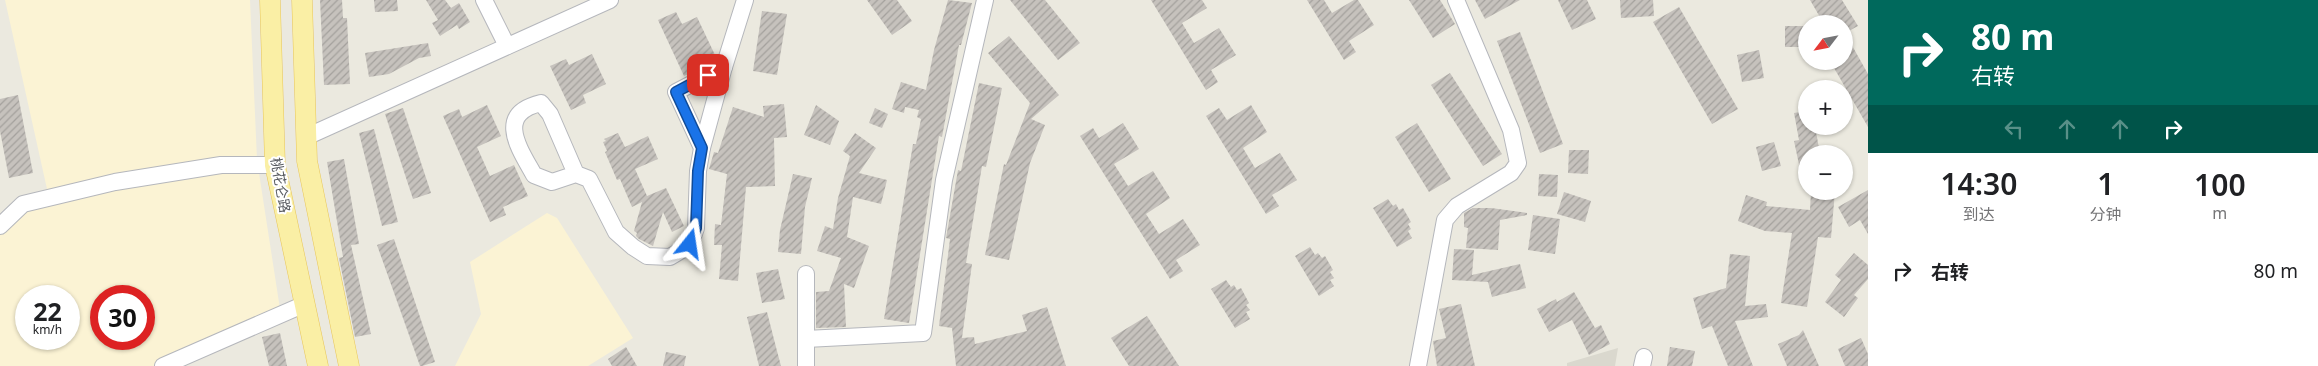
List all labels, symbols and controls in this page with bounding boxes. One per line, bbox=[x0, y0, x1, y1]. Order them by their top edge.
text: 80 m bbox=[1971, 13, 2054, 60]
north arrow bbox=[1798, 15, 1852, 70]
map controls bbox=[1798, 15, 1853, 200]
icon: right bbox=[1888, 20, 1953, 85]
pin bbox=[687, 54, 729, 96]
text: 右转 bbox=[1971, 60, 2015, 90]
icon: arrive bbox=[694, 61, 722, 89]
button: + bbox=[1798, 80, 1853, 135]
icon: left bbox=[2000, 115, 2028, 143]
icon: ahead bbox=[2053, 115, 2081, 143]
icon: ahead bbox=[2106, 115, 2134, 143]
icon: right bbox=[2159, 115, 2187, 143]
button: − bbox=[1798, 145, 1853, 200]
street label: 桃花仑路 bbox=[267, 156, 295, 214]
text: 14:30 bbox=[1940, 163, 2017, 204]
text: 1 bbox=[2097, 163, 2114, 204]
text: 100 bbox=[2194, 164, 2246, 205]
text: m bbox=[2212, 202, 2227, 224]
text: 到达 bbox=[1963, 203, 1995, 225]
text: 分钟 bbox=[2090, 203, 2122, 225]
position arrow bbox=[663, 217, 715, 269]
icon: right bbox=[1888, 257, 1916, 285]
text: 80 m bbox=[2254, 258, 2298, 284]
text: 右转 bbox=[1931, 259, 1969, 285]
speed limit sign: 30 bbox=[90, 285, 155, 350]
text: 22 bbox=[33, 294, 62, 328]
text: km/h bbox=[33, 321, 62, 338]

